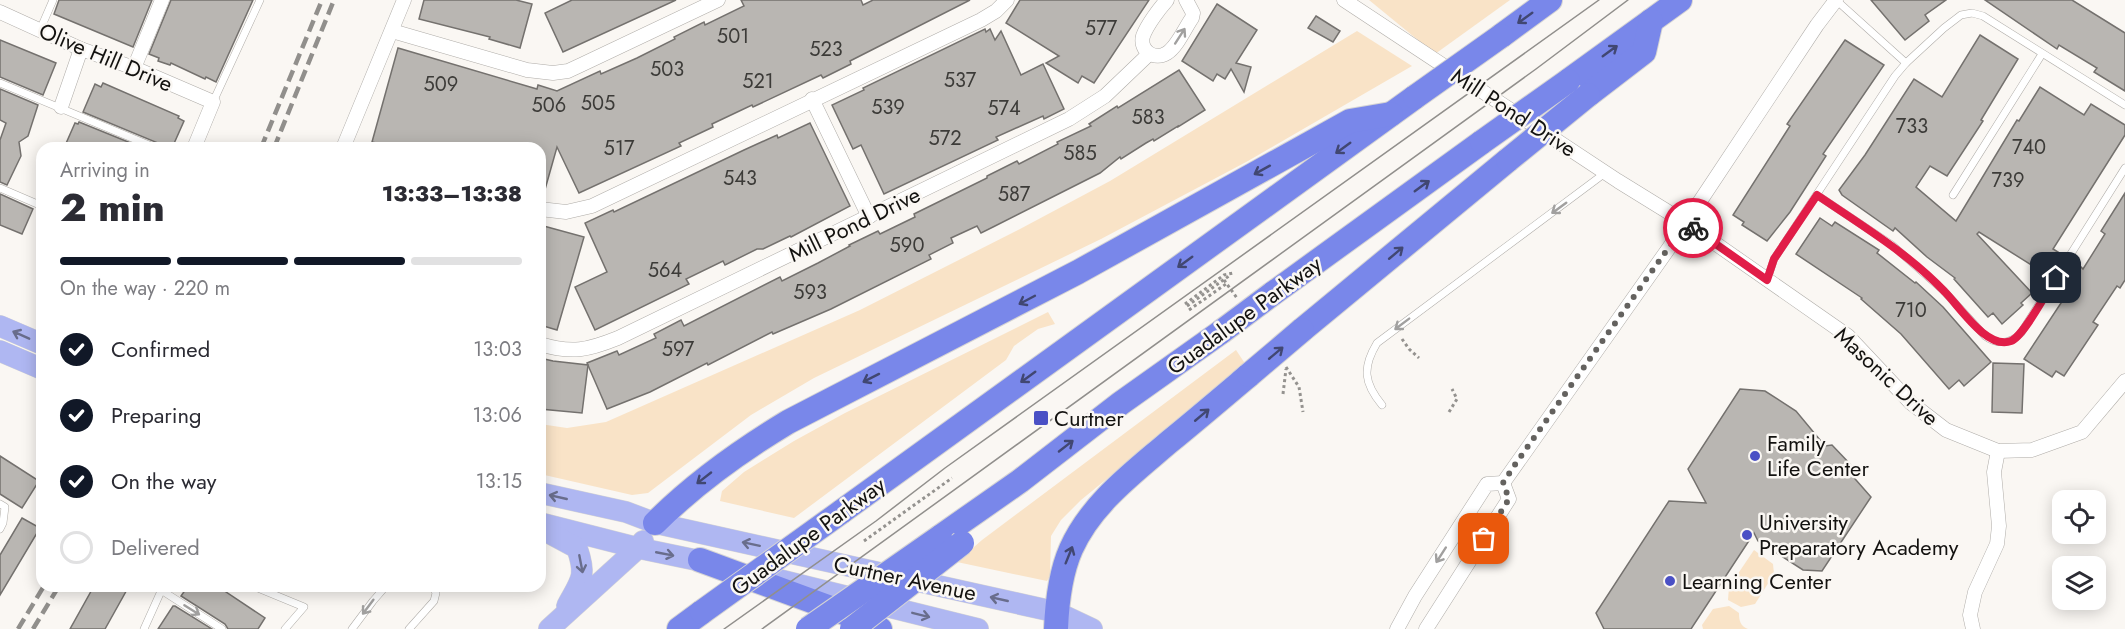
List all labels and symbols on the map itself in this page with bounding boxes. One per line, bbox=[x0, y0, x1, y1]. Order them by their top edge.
one-way arrow bbox=[1518, 12, 1534, 24]
street label: Olive Hill Drive bbox=[34, 14, 178, 100]
house number: 577 bbox=[1085, 14, 1118, 43]
house number: 501 bbox=[717, 22, 749, 51]
one-way arrow bbox=[1175, 28, 1187, 45]
house number: 523 bbox=[809, 35, 843, 64]
one-way arrow bbox=[1601, 45, 1617, 57]
house number: 503 bbox=[650, 55, 684, 84]
street label: Mill Pond Drive bbox=[1445, 60, 1583, 164]
house number: 537 bbox=[944, 66, 977, 95]
house number: 521 bbox=[742, 67, 774, 96]
house number: 509 bbox=[424, 70, 458, 99]
house number: 505 bbox=[581, 89, 615, 118]
house number: 506 bbox=[532, 91, 566, 120]
house number: 539 bbox=[871, 93, 905, 122]
house number: 574 bbox=[987, 94, 1021, 123]
house number: 583 bbox=[1131, 103, 1165, 132]
house number: 733 bbox=[1896, 112, 1928, 141]
house number: 572 bbox=[928, 124, 962, 153]
house number: 740 bbox=[2012, 133, 2046, 162]
house number: 517 bbox=[604, 134, 635, 163]
house number: 585 bbox=[1063, 139, 1097, 168]
one-way arrow bbox=[1336, 142, 1352, 154]
house number: 543 bbox=[723, 164, 757, 193]
one-way arrow bbox=[1253, 165, 1271, 176]
house number: 739 bbox=[1992, 166, 2024, 195]
street label: Mill Pond Drive bbox=[783, 178, 925, 270]
house number: 587 bbox=[998, 180, 1031, 209]
one-way arrow bbox=[1413, 180, 1429, 192]
courier bbox=[1663, 198, 1723, 258]
one-way arrow bbox=[1551, 202, 1567, 214]
house number: 590 bbox=[890, 231, 924, 260]
one-way arrow bbox=[1388, 246, 1403, 260]
street label: Guadalupe Parkway bbox=[1160, 248, 1328, 382]
pin bbox=[2030, 252, 2081, 303]
house number: 564 bbox=[648, 256, 683, 285]
one-way arrow bbox=[1178, 256, 1194, 269]
house number: 593 bbox=[793, 278, 827, 307]
one-way arrow bbox=[1018, 295, 1036, 306]
house number: 710 bbox=[1895, 296, 1927, 325]
one-way arrow bbox=[1395, 318, 1411, 330]
street label: Masonic Drive bbox=[1828, 319, 1946, 433]
one-way arrow bbox=[12, 329, 31, 340]
house number: 597 bbox=[662, 335, 695, 364]
one-way arrow bbox=[1268, 346, 1284, 359]
one-way arrow bbox=[1020, 371, 1036, 383]
one-way arrow bbox=[863, 373, 881, 385]
place label: Curtner bbox=[1054, 402, 1124, 434]
one-way arrow bbox=[1194, 408, 1210, 421]
marker: Curtner bbox=[1032, 409, 1050, 427]
place label: Family Life Center bbox=[1767, 427, 1869, 484]
one-way arrow bbox=[1058, 439, 1074, 452]
marker: Family Life Center bbox=[1748, 449, 1762, 463]
street label: Guadalupe Parkway bbox=[724, 469, 892, 603]
one-way arrow bbox=[697, 472, 713, 485]
one-way arrow bbox=[549, 491, 568, 503]
place label: University Preparatory Academy bbox=[1759, 506, 1959, 563]
pin bbox=[1458, 513, 1509, 564]
marker: University Preparatory Academy bbox=[1740, 528, 1754, 542]
one-way arrow bbox=[742, 538, 762, 549]
one-way arrow bbox=[1064, 546, 1075, 565]
one-way arrow bbox=[1435, 546, 1447, 563]
street label: Curtner Avenue bbox=[831, 547, 979, 609]
one-way arrow bbox=[655, 549, 675, 560]
one-way arrow bbox=[576, 554, 587, 574]
place label: Learning Center bbox=[1682, 565, 1832, 597]
marker: Learning Center bbox=[1663, 574, 1677, 588]
one-way arrow bbox=[990, 593, 1010, 604]
one-way arrow bbox=[362, 599, 375, 615]
one-way arrow bbox=[183, 604, 200, 616]
one-way arrow bbox=[911, 609, 930, 621]

